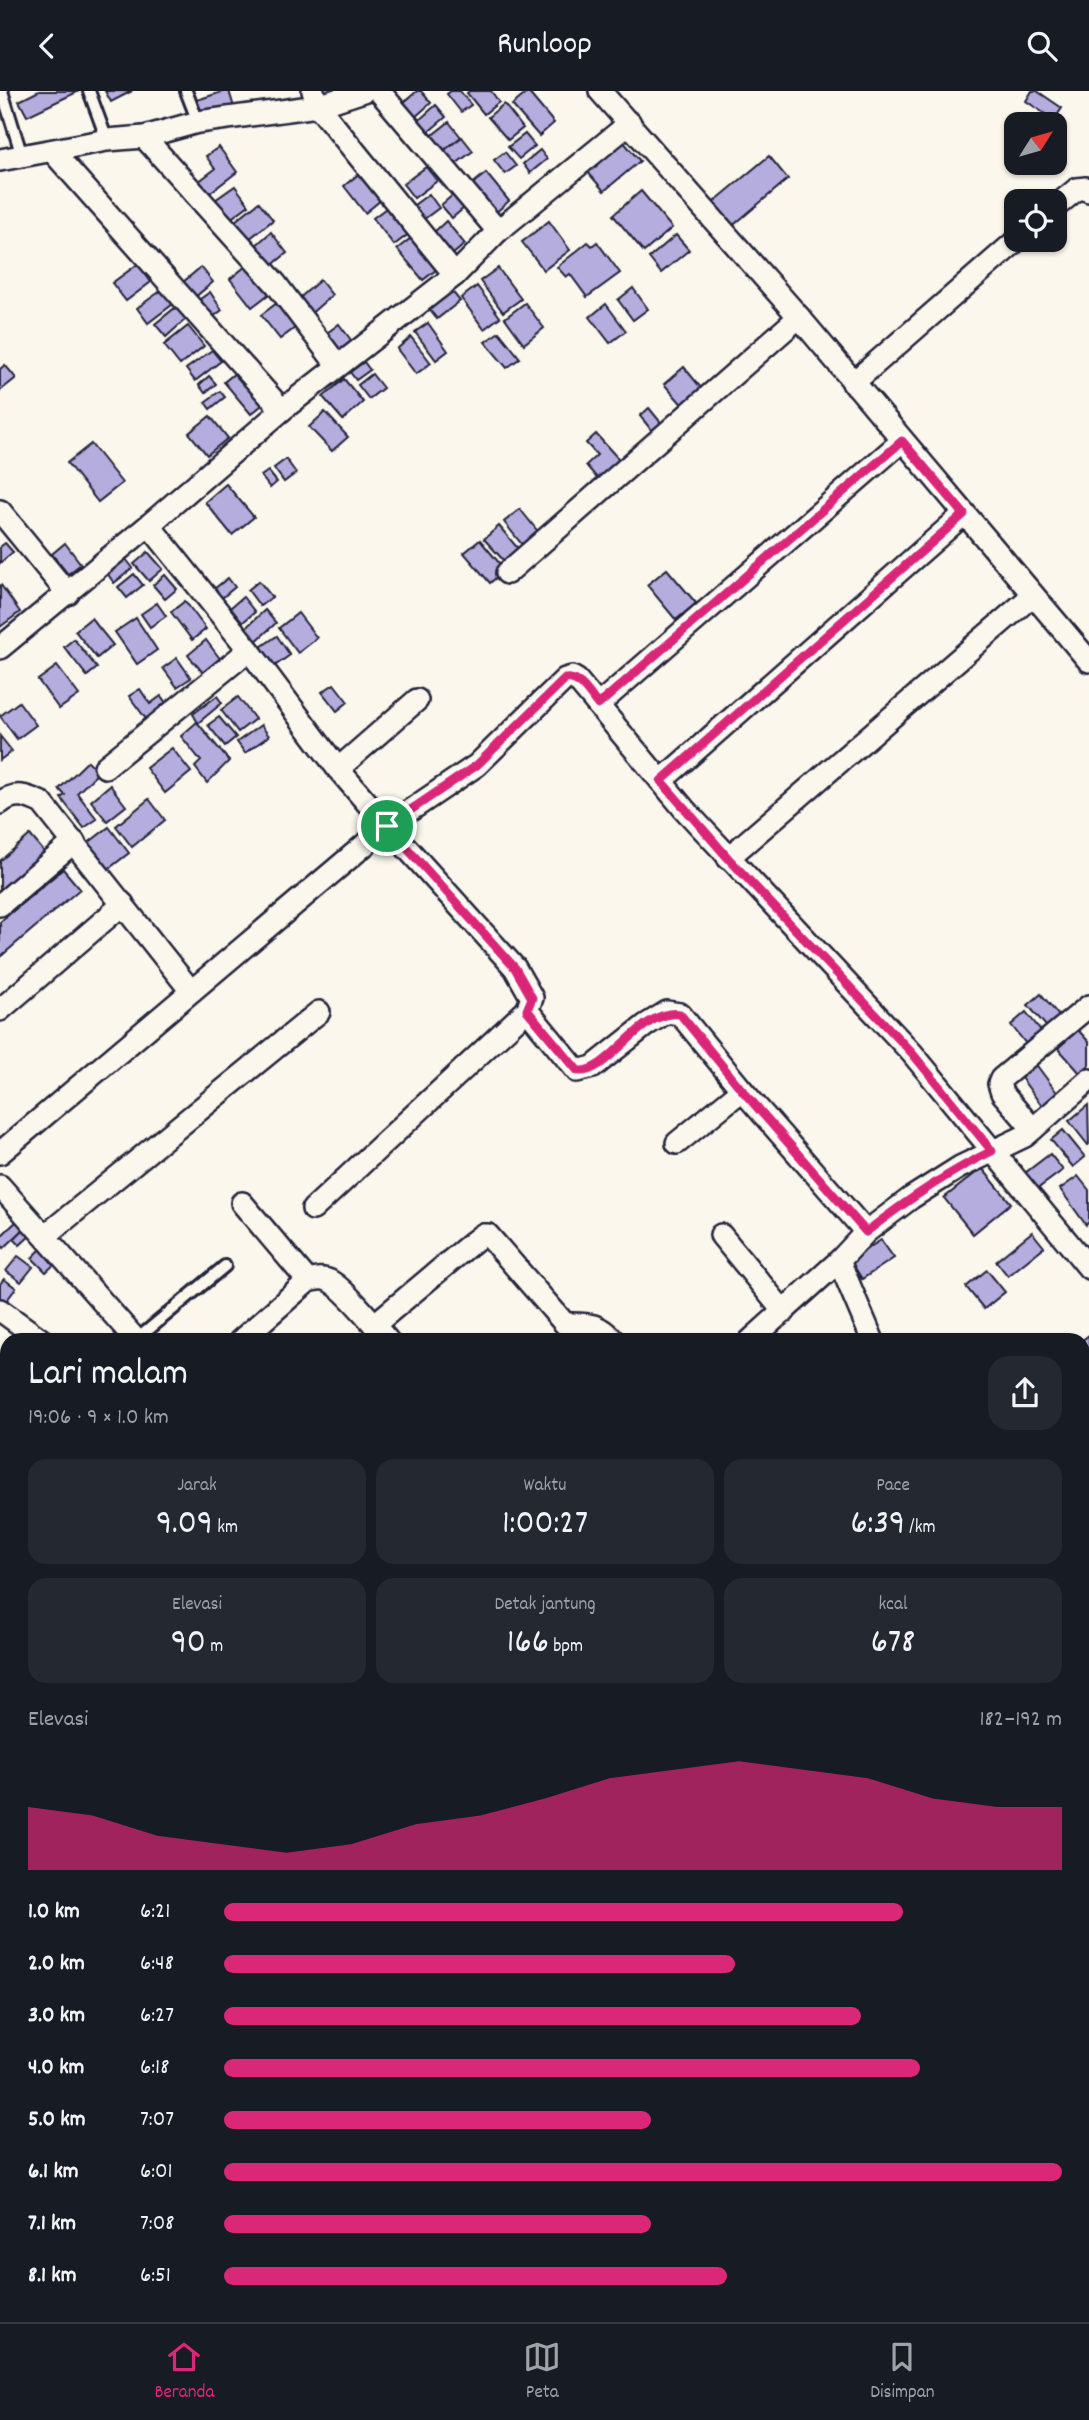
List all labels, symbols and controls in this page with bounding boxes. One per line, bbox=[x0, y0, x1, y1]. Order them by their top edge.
text: Runloop bbox=[497, 23, 592, 69]
icon: back bbox=[28, 27, 66, 65]
icon: search bbox=[1023, 27, 1061, 65]
north arrow bbox=[1004, 112, 1068, 175]
map controls bbox=[1004, 112, 1067, 252]
button: locate bbox=[1004, 189, 1067, 252]
pin bbox=[357, 796, 417, 856]
icon: arrive bbox=[368, 807, 406, 845]
text: Lari malam bbox=[28, 1348, 188, 1403]
button: share bbox=[988, 1356, 1062, 1430]
text: 19:06 · 9 × 1.0 km bbox=[28, 1402, 169, 1435]
text: Jarak bbox=[177, 1473, 217, 1500]
text: Waktu bbox=[524, 1473, 566, 1500]
text: Pace bbox=[876, 1473, 910, 1500]
text: 9.09 bbox=[156, 1500, 213, 1550]
text: 1:00:27 bbox=[502, 1500, 588, 1550]
text: 6:39 bbox=[850, 1500, 905, 1550]
text: km bbox=[213, 1515, 238, 1542]
text: /km bbox=[905, 1515, 936, 1542]
text: Elevasi bbox=[172, 1592, 222, 1619]
text: Detak jantung bbox=[494, 1592, 596, 1619]
text: kcal bbox=[879, 1592, 907, 1619]
text: 90 bbox=[171, 1619, 206, 1669]
text: 166 bbox=[507, 1619, 549, 1669]
text: 678 bbox=[871, 1619, 915, 1669]
text: m bbox=[206, 1634, 223, 1661]
text: bpm bbox=[549, 1634, 583, 1661]
text: Elevasi bbox=[28, 1704, 88, 1737]
text: 182–192 m bbox=[980, 1704, 1062, 1737]
text: 1.0 km bbox=[28, 1896, 80, 1929]
text: 6:21 bbox=[140, 1896, 170, 1929]
text: 2.0 km bbox=[28, 1948, 85, 1981]
text: 6:48 bbox=[140, 1948, 174, 1981]
text: 3.0 km bbox=[28, 2000, 85, 2033]
text: 6:27 bbox=[140, 2000, 174, 2033]
text: 4.0 km bbox=[28, 2052, 84, 2085]
text: 6:18 bbox=[140, 2052, 169, 2085]
text: 5.0 km bbox=[28, 2104, 86, 2137]
text: 7:07 bbox=[140, 2104, 174, 2137]
text: 6.1 km bbox=[28, 2156, 79, 2189]
text: 6:01 bbox=[140, 2156, 173, 2189]
text: 7.1 km bbox=[28, 2208, 76, 2241]
text: 7:08 bbox=[140, 2208, 174, 2241]
text: 8.1 km bbox=[28, 2260, 77, 2293]
text: 6:51 bbox=[140, 2260, 171, 2293]
tab: Beranda bbox=[154, 2338, 214, 2407]
tab: Peta bbox=[523, 2338, 561, 2407]
tab: Disimpan bbox=[870, 2338, 935, 2407]

